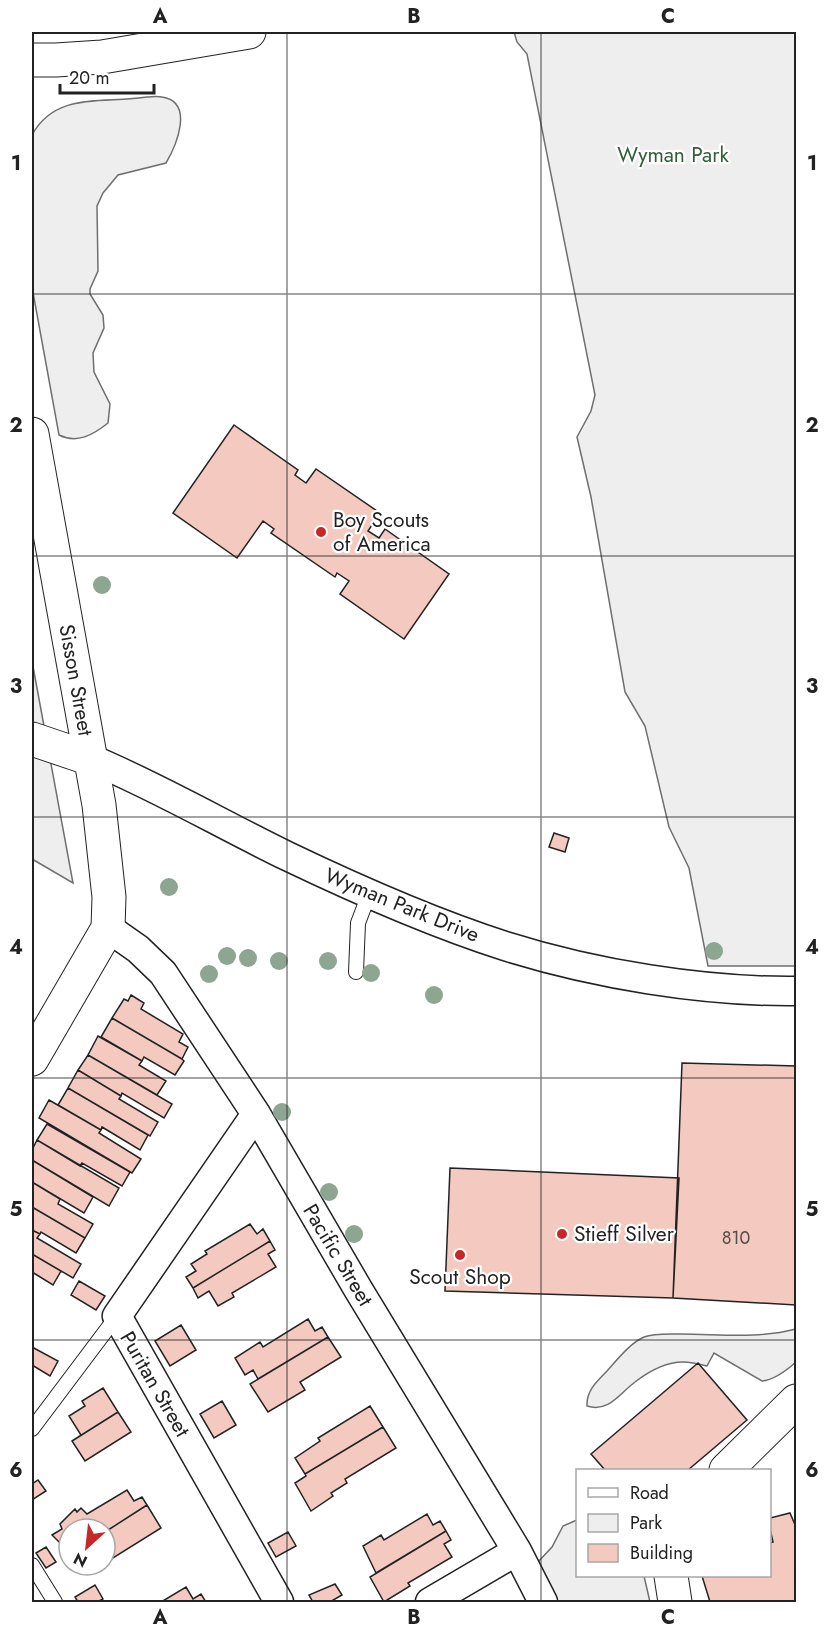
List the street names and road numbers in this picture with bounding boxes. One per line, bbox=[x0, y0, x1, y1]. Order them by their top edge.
street label: Sisson Street bbox=[51, 622, 101, 738]
street label: Wyman Park Drive bbox=[320, 860, 484, 950]
street label: Pacific Street bbox=[296, 1198, 380, 1312]
street label: Puritan Street bbox=[113, 1326, 197, 1442]

